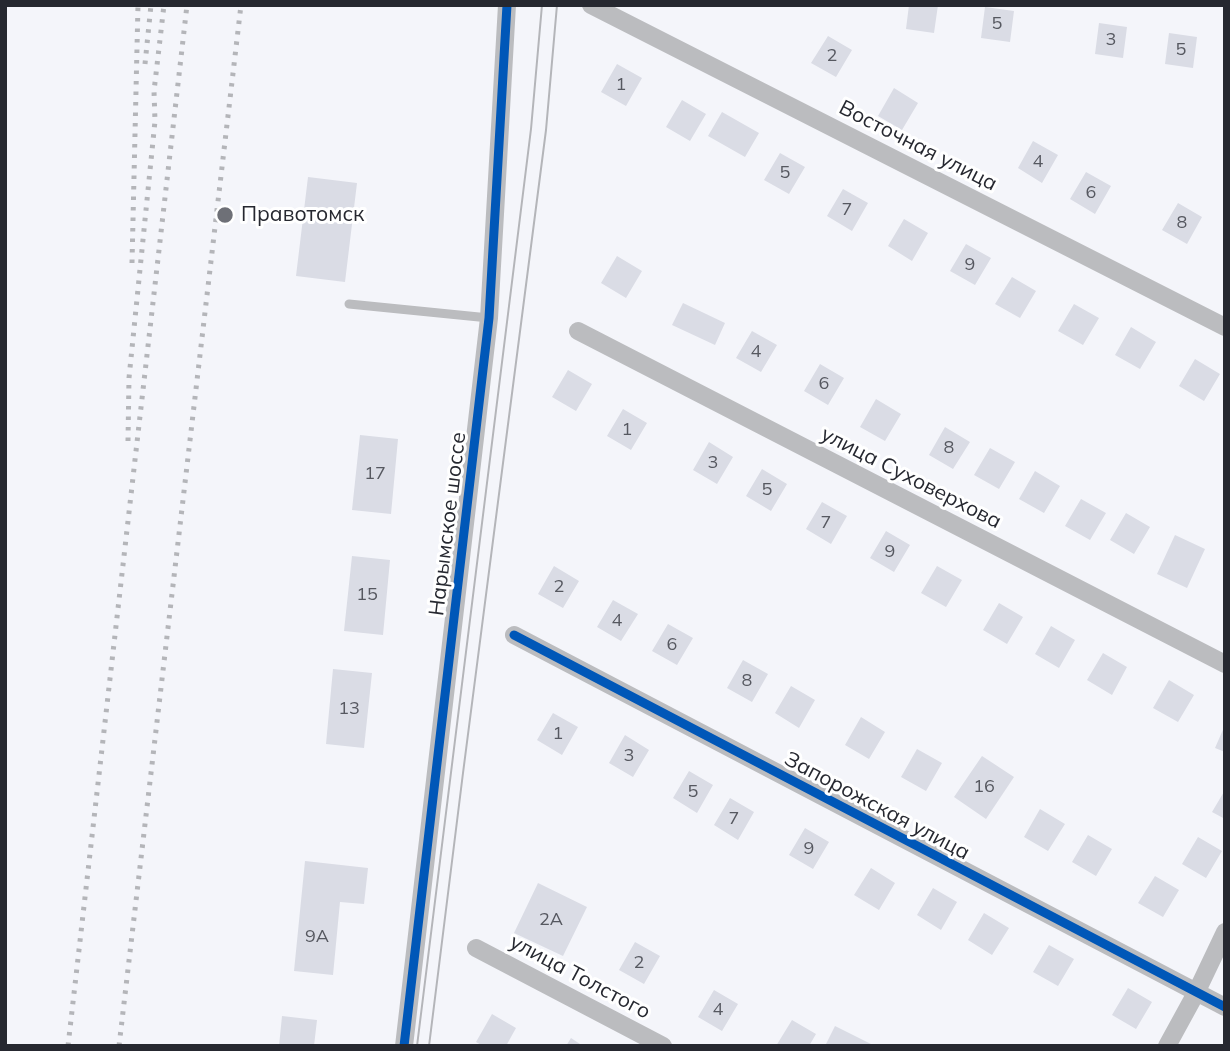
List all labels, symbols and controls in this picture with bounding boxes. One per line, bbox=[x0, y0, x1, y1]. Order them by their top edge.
house number: 5 bbox=[992, 13, 1002, 35]
house number: 3 bbox=[1106, 29, 1116, 51]
house number: 5 bbox=[1176, 39, 1186, 61]
house number: 2 bbox=[827, 45, 837, 67]
house number: 1 bbox=[616, 74, 626, 96]
street label: Восточная улица bbox=[835, 95, 1001, 197]
house number: 4 bbox=[1033, 151, 1043, 173]
house number: 5 bbox=[780, 162, 790, 184]
house number: 6 bbox=[1086, 182, 1096, 204]
house number: 7 bbox=[842, 199, 852, 221]
place label: Правотомск bbox=[241, 202, 364, 228]
marker: Правотомск bbox=[215, 205, 235, 225]
house number: 8 bbox=[1177, 212, 1187, 234]
house number: 9 bbox=[965, 254, 975, 276]
house number: 4 bbox=[751, 341, 761, 363]
house number: 6 bbox=[819, 373, 829, 395]
house number: 1 bbox=[622, 419, 632, 441]
street label: улица Суховерхова bbox=[817, 422, 1005, 534]
street label: Нарымское шоссе bbox=[424, 431, 472, 617]
house number: 8 bbox=[944, 437, 954, 459]
house number: 3 bbox=[708, 452, 718, 474]
house number: 17 bbox=[364, 463, 386, 485]
house number: 5 bbox=[762, 479, 772, 501]
house number: 7 bbox=[821, 512, 831, 534]
house number: 9 bbox=[885, 541, 895, 563]
house number: 2 bbox=[554, 576, 564, 598]
house number: 15 bbox=[356, 584, 378, 606]
house number: 4 bbox=[612, 610, 622, 632]
house number: 6 bbox=[667, 634, 677, 656]
house number: 8 bbox=[742, 670, 752, 692]
house number: 13 bbox=[338, 698, 360, 720]
house number: 1 bbox=[553, 723, 563, 745]
house number: 3 bbox=[624, 745, 634, 767]
street label: Запорожская улица bbox=[780, 746, 974, 866]
house number: 16 bbox=[973, 776, 995, 798]
house number: 5 bbox=[688, 781, 698, 803]
house number: 7 bbox=[729, 808, 739, 830]
house number: 9 bbox=[804, 838, 814, 860]
house number: 2А bbox=[539, 909, 563, 931]
house number: 9А bbox=[305, 926, 329, 948]
street label: улица Толстого bbox=[505, 929, 655, 1025]
house number: 2 bbox=[634, 952, 644, 974]
house number: 4 bbox=[713, 999, 723, 1021]

